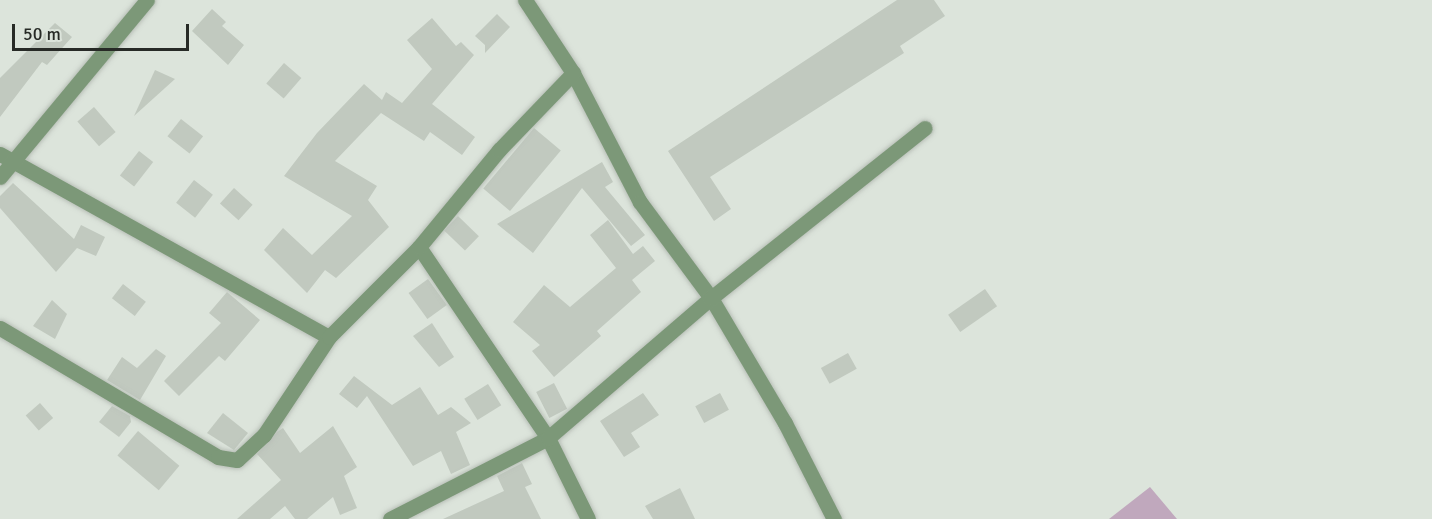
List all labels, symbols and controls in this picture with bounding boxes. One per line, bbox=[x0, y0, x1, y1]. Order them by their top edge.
scale bar bbox=[15, 12, 192, 50]
text: 50 m bbox=[23, 23, 61, 45]

